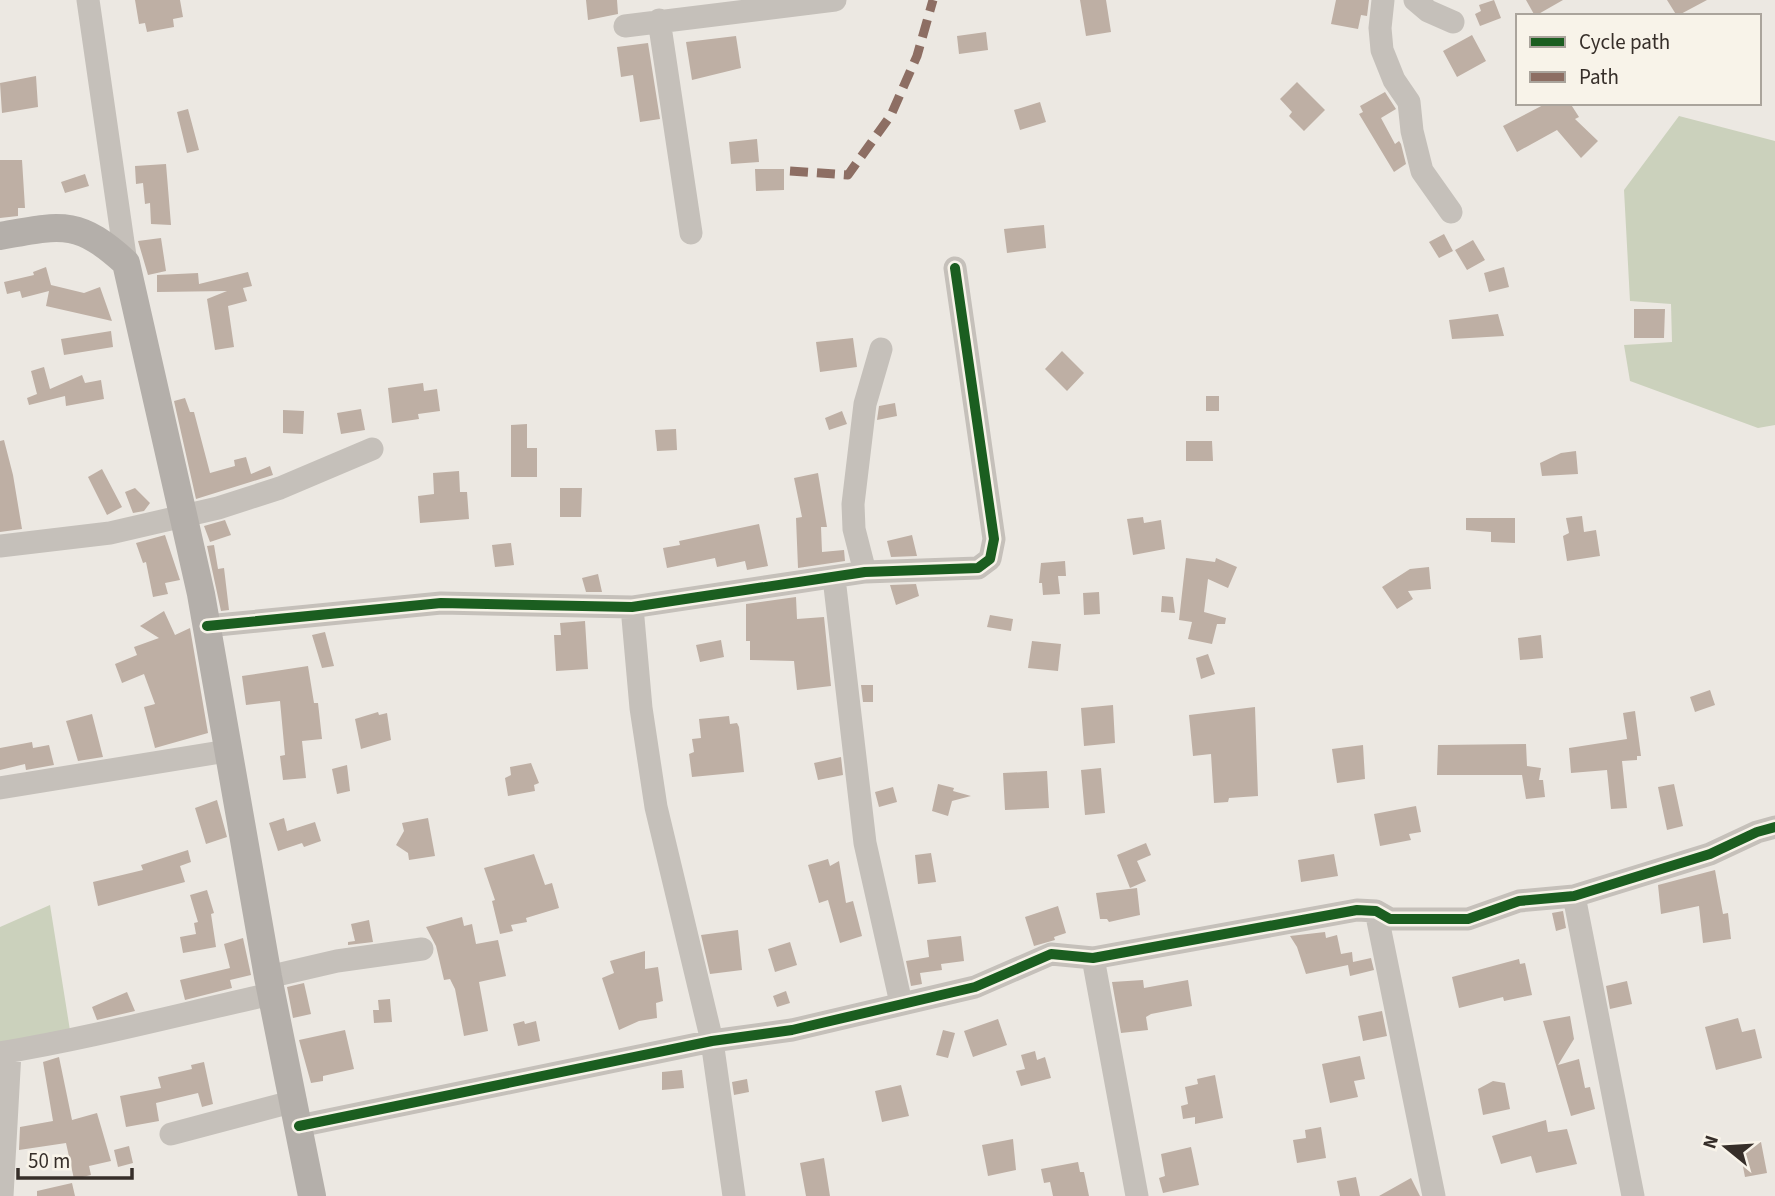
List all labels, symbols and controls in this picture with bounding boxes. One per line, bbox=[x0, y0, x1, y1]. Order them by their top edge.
legend bbox=[1516, 14, 1761, 105]
text: Cycle path bbox=[1579, 27, 1670, 57]
text: Path bbox=[1579, 62, 1619, 92]
north arrow bbox=[1691, 1112, 1761, 1182]
text: N bbox=[1696, 1132, 1726, 1152]
scale bar bbox=[18, 1136, 131, 1180]
text: 50 m bbox=[28, 1146, 70, 1176]

